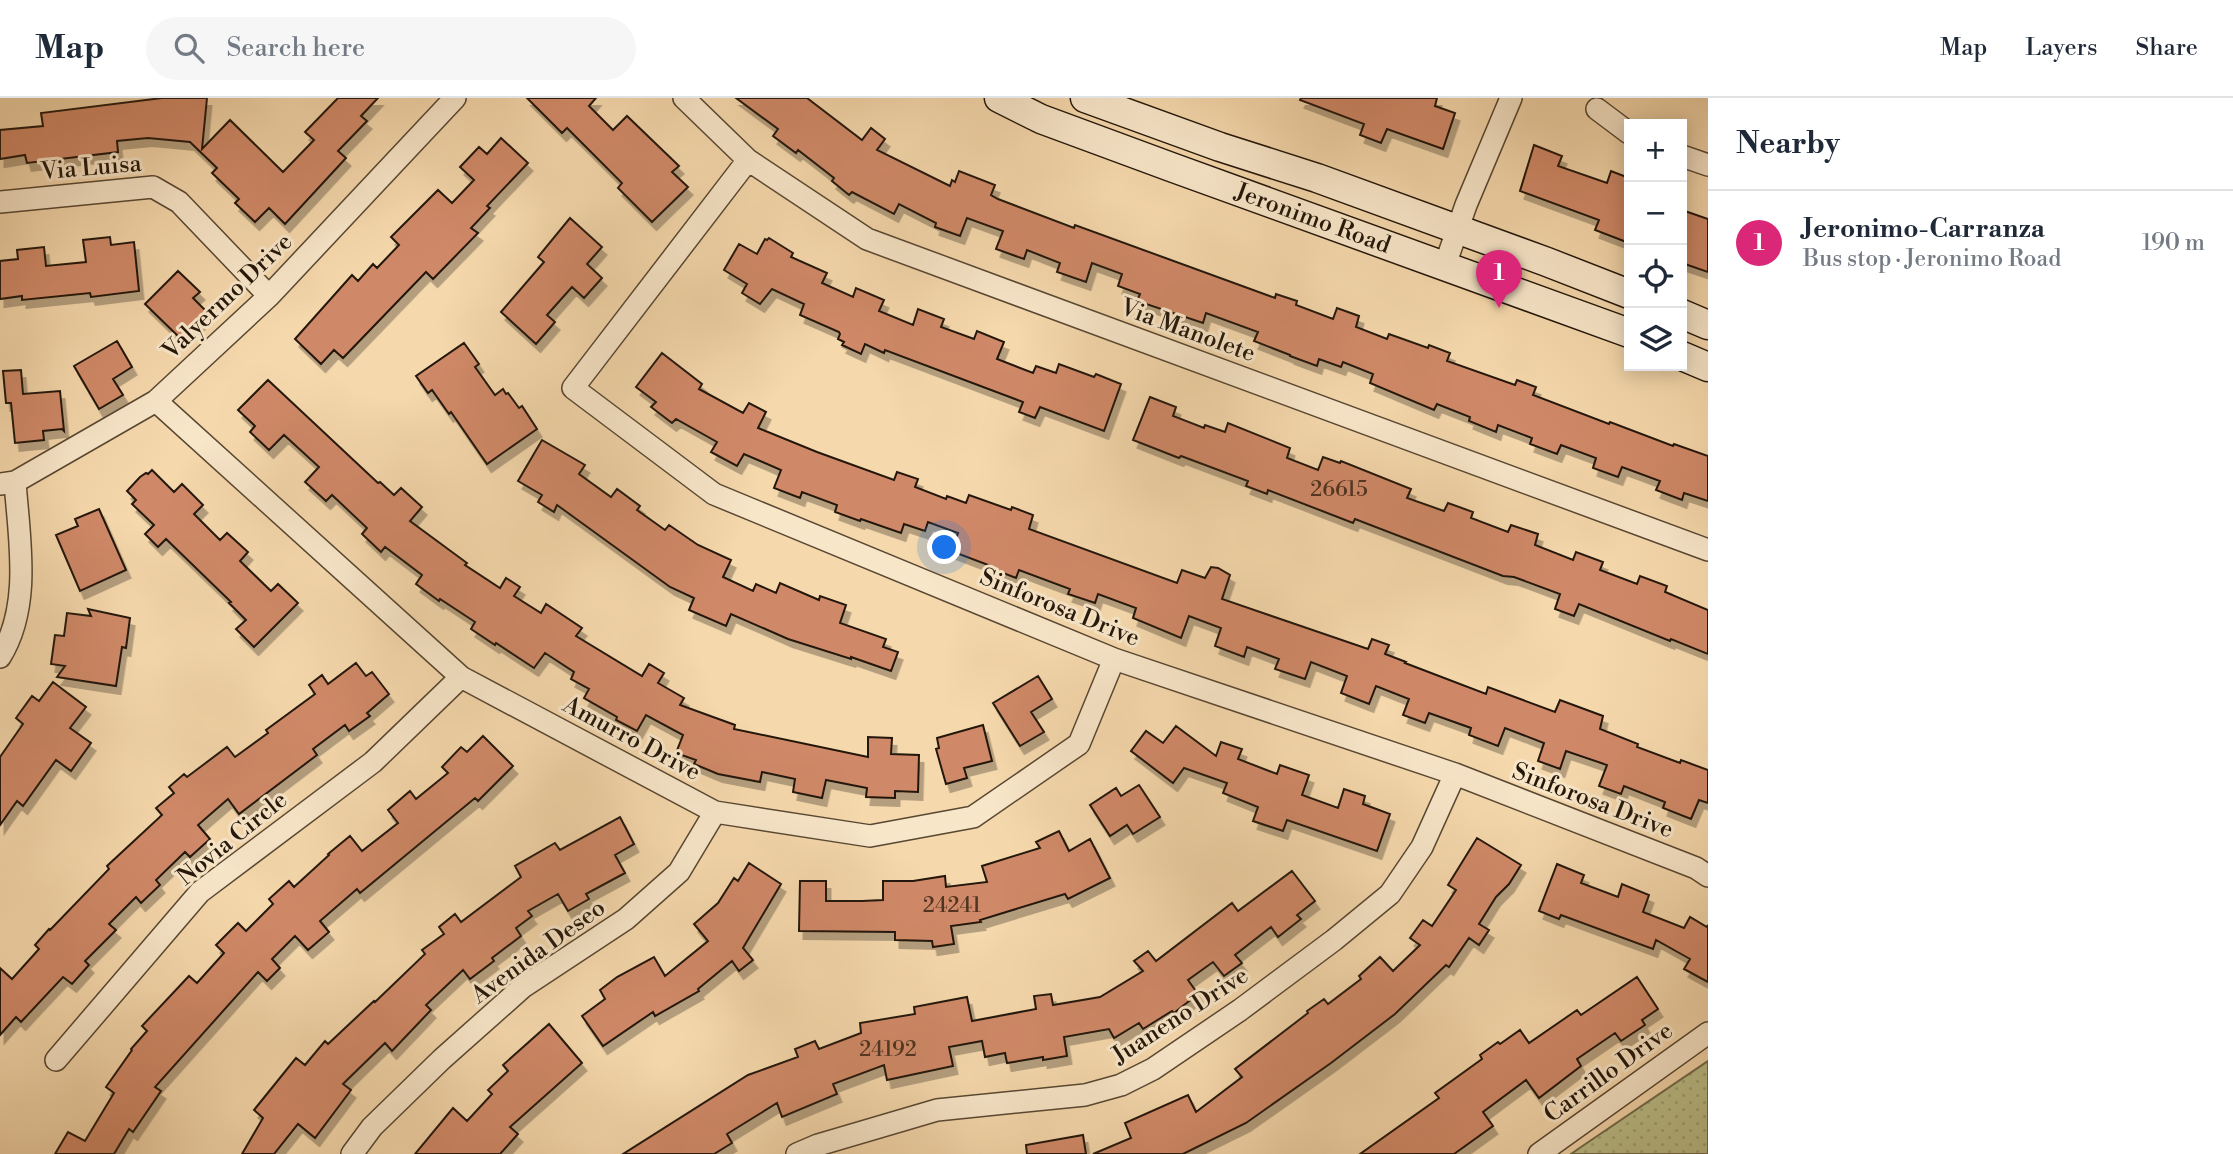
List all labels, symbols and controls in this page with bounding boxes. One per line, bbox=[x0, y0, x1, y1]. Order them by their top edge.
search box bbox=[146, 17, 636, 80]
text: Map bbox=[35, 28, 104, 69]
icon: search bbox=[170, 29, 208, 67]
text: Search here bbox=[226, 32, 365, 64]
text: Map bbox=[1940, 33, 1987, 63]
text: Layers bbox=[2025, 33, 2097, 63]
text: Share bbox=[2135, 33, 2198, 63]
map controls bbox=[1624, 119, 1687, 371]
button: + bbox=[1624, 119, 1687, 182]
text: Nearby bbox=[1736, 125, 1840, 163]
street label: Via Luisa bbox=[38, 149, 144, 187]
street label: Jeronimo Road bbox=[1230, 177, 1395, 261]
button: − bbox=[1624, 182, 1687, 245]
text: Jeronimo-Carranza bbox=[1803, 213, 2045, 245]
street label: Valyermo Drive bbox=[156, 227, 299, 367]
text: 1 bbox=[1753, 229, 1765, 257]
text: 190 m bbox=[2142, 229, 2205, 257]
button: locate bbox=[1624, 245, 1687, 308]
text: Bus stop · Jeronimo Road bbox=[1803, 245, 2061, 273]
pin: 1 bbox=[1476, 250, 1522, 308]
street label: Via Manolete bbox=[1115, 292, 1259, 369]
button: layers bbox=[1624, 308, 1687, 371]
house number: 26615 bbox=[1310, 477, 1368, 503]
your location bbox=[927, 530, 961, 564]
street label: Sinforosa Drive bbox=[975, 562, 1144, 654]
street label: Amurro Drive bbox=[557, 690, 706, 788]
street label: Sinforosa Drive bbox=[1508, 756, 1677, 845]
street label: Novia Circle bbox=[171, 785, 294, 892]
street label: Avenida Deseo bbox=[465, 893, 612, 1011]
house number: 24241 bbox=[923, 893, 981, 919]
street label: Juaneno Drive bbox=[1106, 961, 1254, 1072]
street label: Carrillo Drive bbox=[1538, 1016, 1679, 1130]
house number: 24192 bbox=[859, 1037, 917, 1063]

